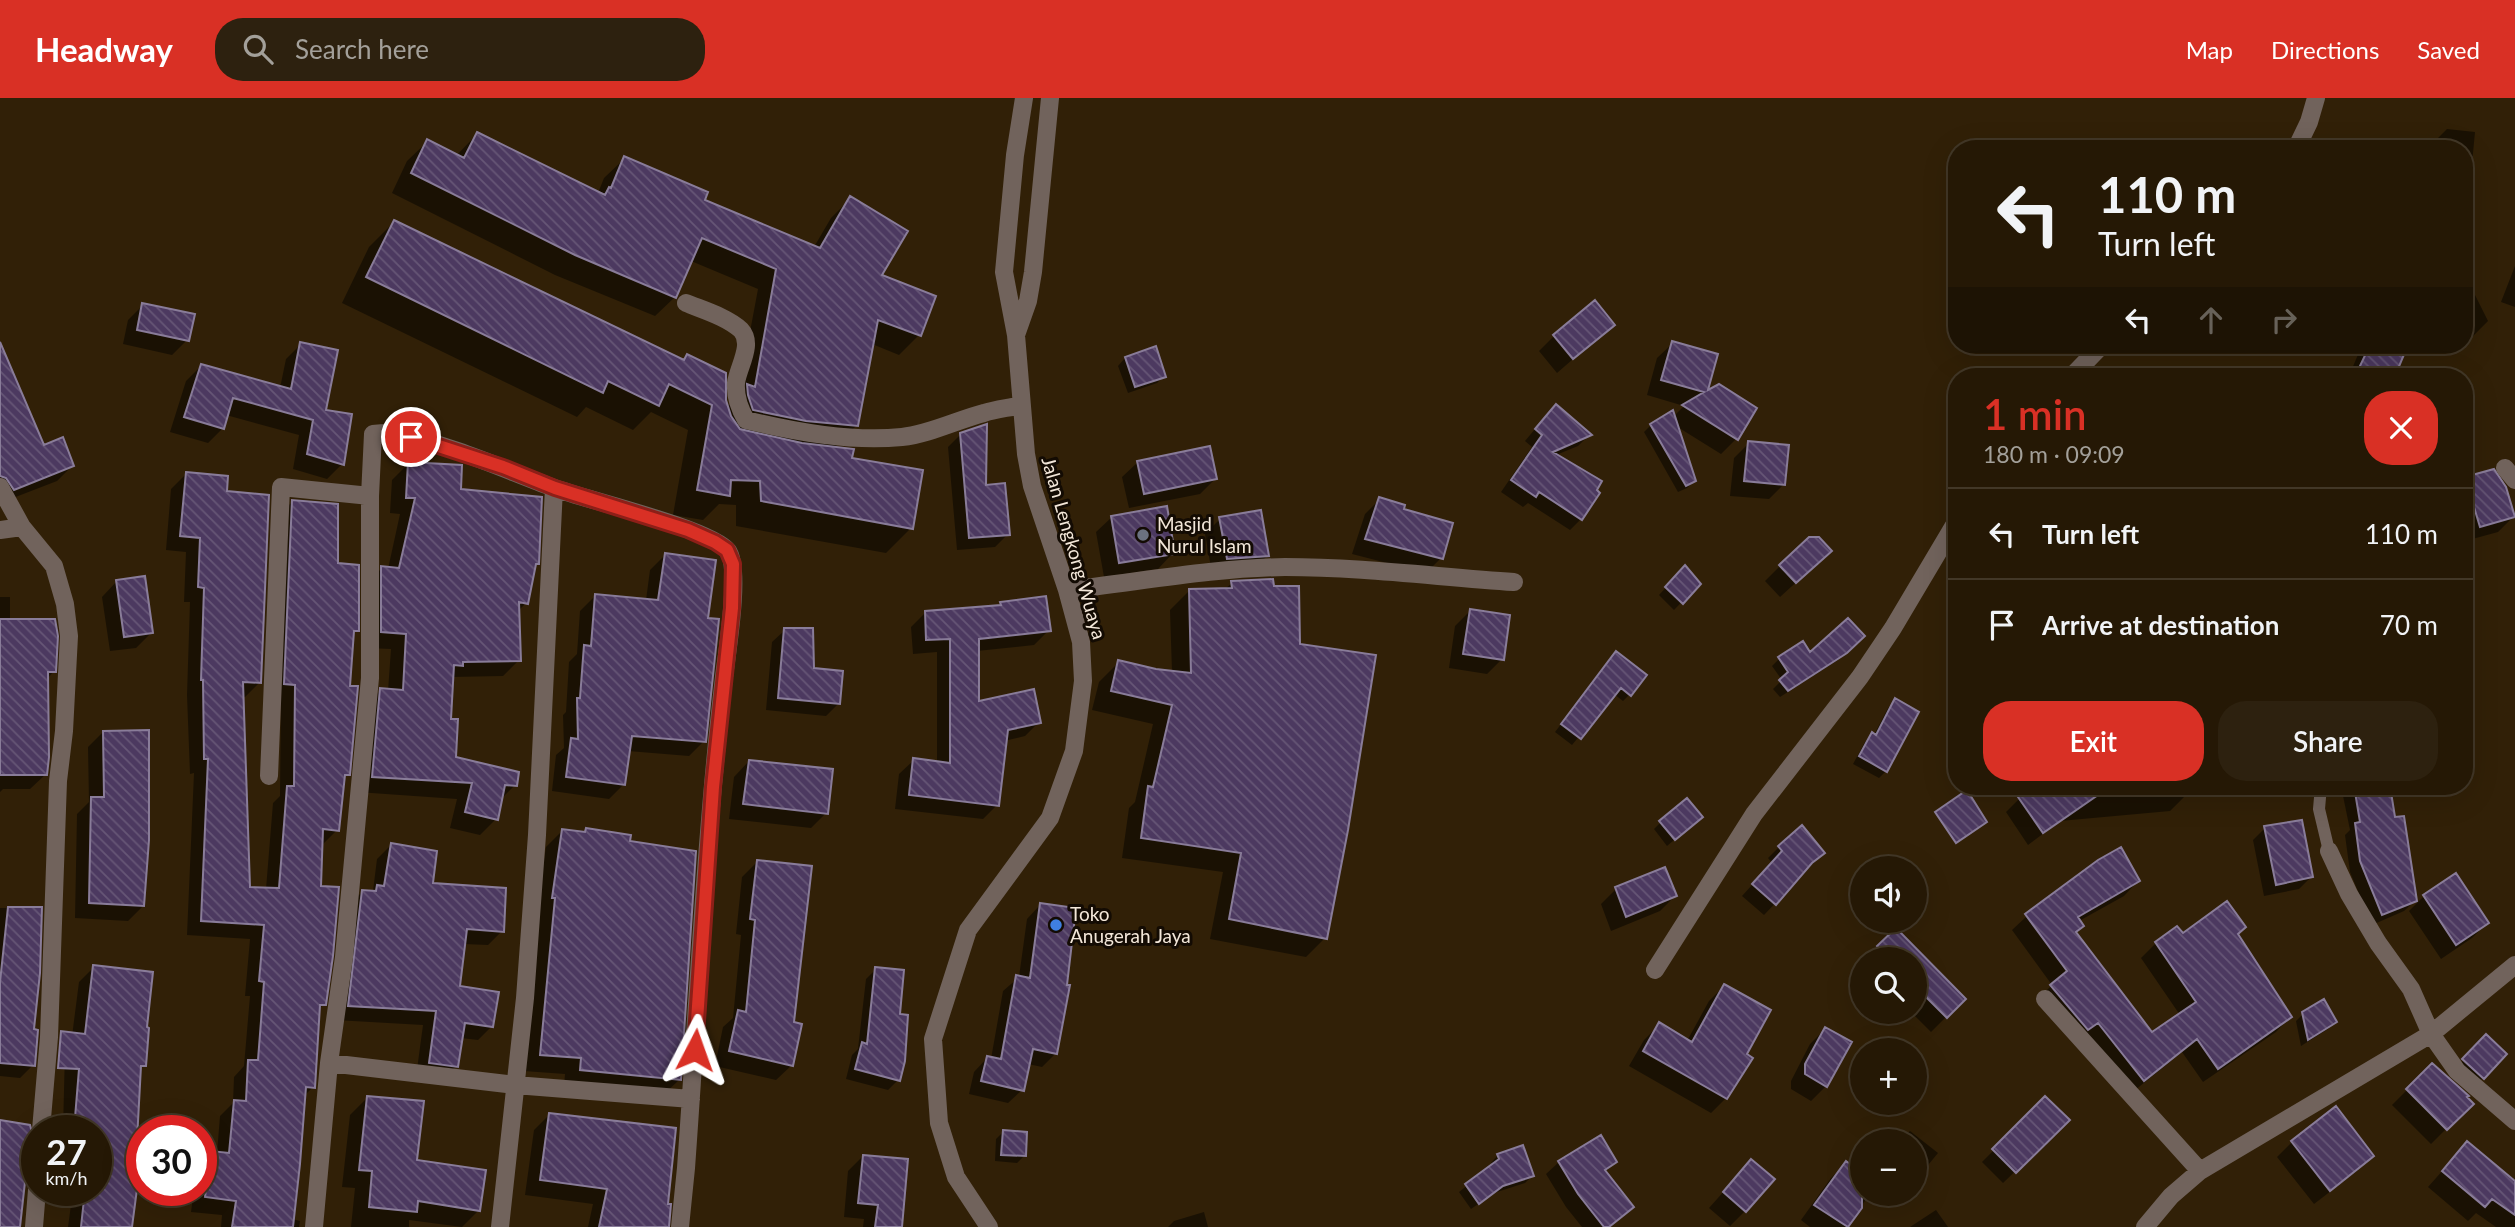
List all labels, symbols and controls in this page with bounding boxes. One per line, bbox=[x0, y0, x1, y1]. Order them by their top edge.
search box bbox=[215, 18, 705, 81]
text: Headway bbox=[35, 29, 173, 69]
icon: search bbox=[239, 30, 277, 68]
text: Search here bbox=[295, 33, 429, 65]
text: Map bbox=[2186, 35, 2233, 64]
text: Directions bbox=[2271, 35, 2379, 64]
text: Saved bbox=[2417, 35, 2480, 64]
text: 110 m bbox=[2098, 165, 2236, 223]
icon: left bbox=[1983, 168, 2074, 259]
text: Turn left bbox=[2098, 224, 2215, 263]
icon: left bbox=[2119, 301, 2157, 339]
icon: ahead bbox=[2192, 301, 2230, 339]
icon: right bbox=[2265, 301, 2303, 339]
text: 1 min bbox=[1983, 389, 2087, 439]
button: close bbox=[2364, 391, 2438, 465]
pin bbox=[381, 407, 441, 467]
icon: arrive bbox=[392, 418, 430, 456]
text: 180 m · 09:09 bbox=[1983, 440, 2125, 468]
street label: Jalan Lengkong Wuaya bbox=[1037, 454, 1112, 642]
place label: Masjid Nurul Islam bbox=[1157, 512, 1252, 557]
icon: left bbox=[1983, 515, 2021, 553]
text: Turn left bbox=[2042, 518, 2139, 550]
text: 110 m bbox=[2365, 518, 2438, 550]
marker: Masjid Nurul Islam bbox=[1135, 527, 1151, 543]
icon: arrive bbox=[1983, 606, 2021, 644]
text: Arrive at destination bbox=[2042, 609, 2279, 641]
text: 70 m bbox=[2380, 609, 2438, 641]
button: Exit bbox=[1983, 701, 2204, 781]
button: Share bbox=[2218, 701, 2438, 781]
map controls bbox=[1850, 856, 1927, 1206]
button: sound bbox=[1850, 856, 1927, 933]
place label: Toko Anugerah Jaya bbox=[1070, 902, 1191, 947]
marker: Toko Anugerah Jaya bbox=[1048, 917, 1064, 933]
button: search bbox=[1850, 947, 1927, 1024]
position arrow bbox=[658, 1013, 732, 1087]
button: + bbox=[1850, 1038, 1927, 1115]
speed limit sign: 30 bbox=[126, 1115, 217, 1206]
button: − bbox=[1850, 1129, 1927, 1206]
text: 27 bbox=[46, 1130, 87, 1172]
text: km/h bbox=[45, 1167, 88, 1189]

